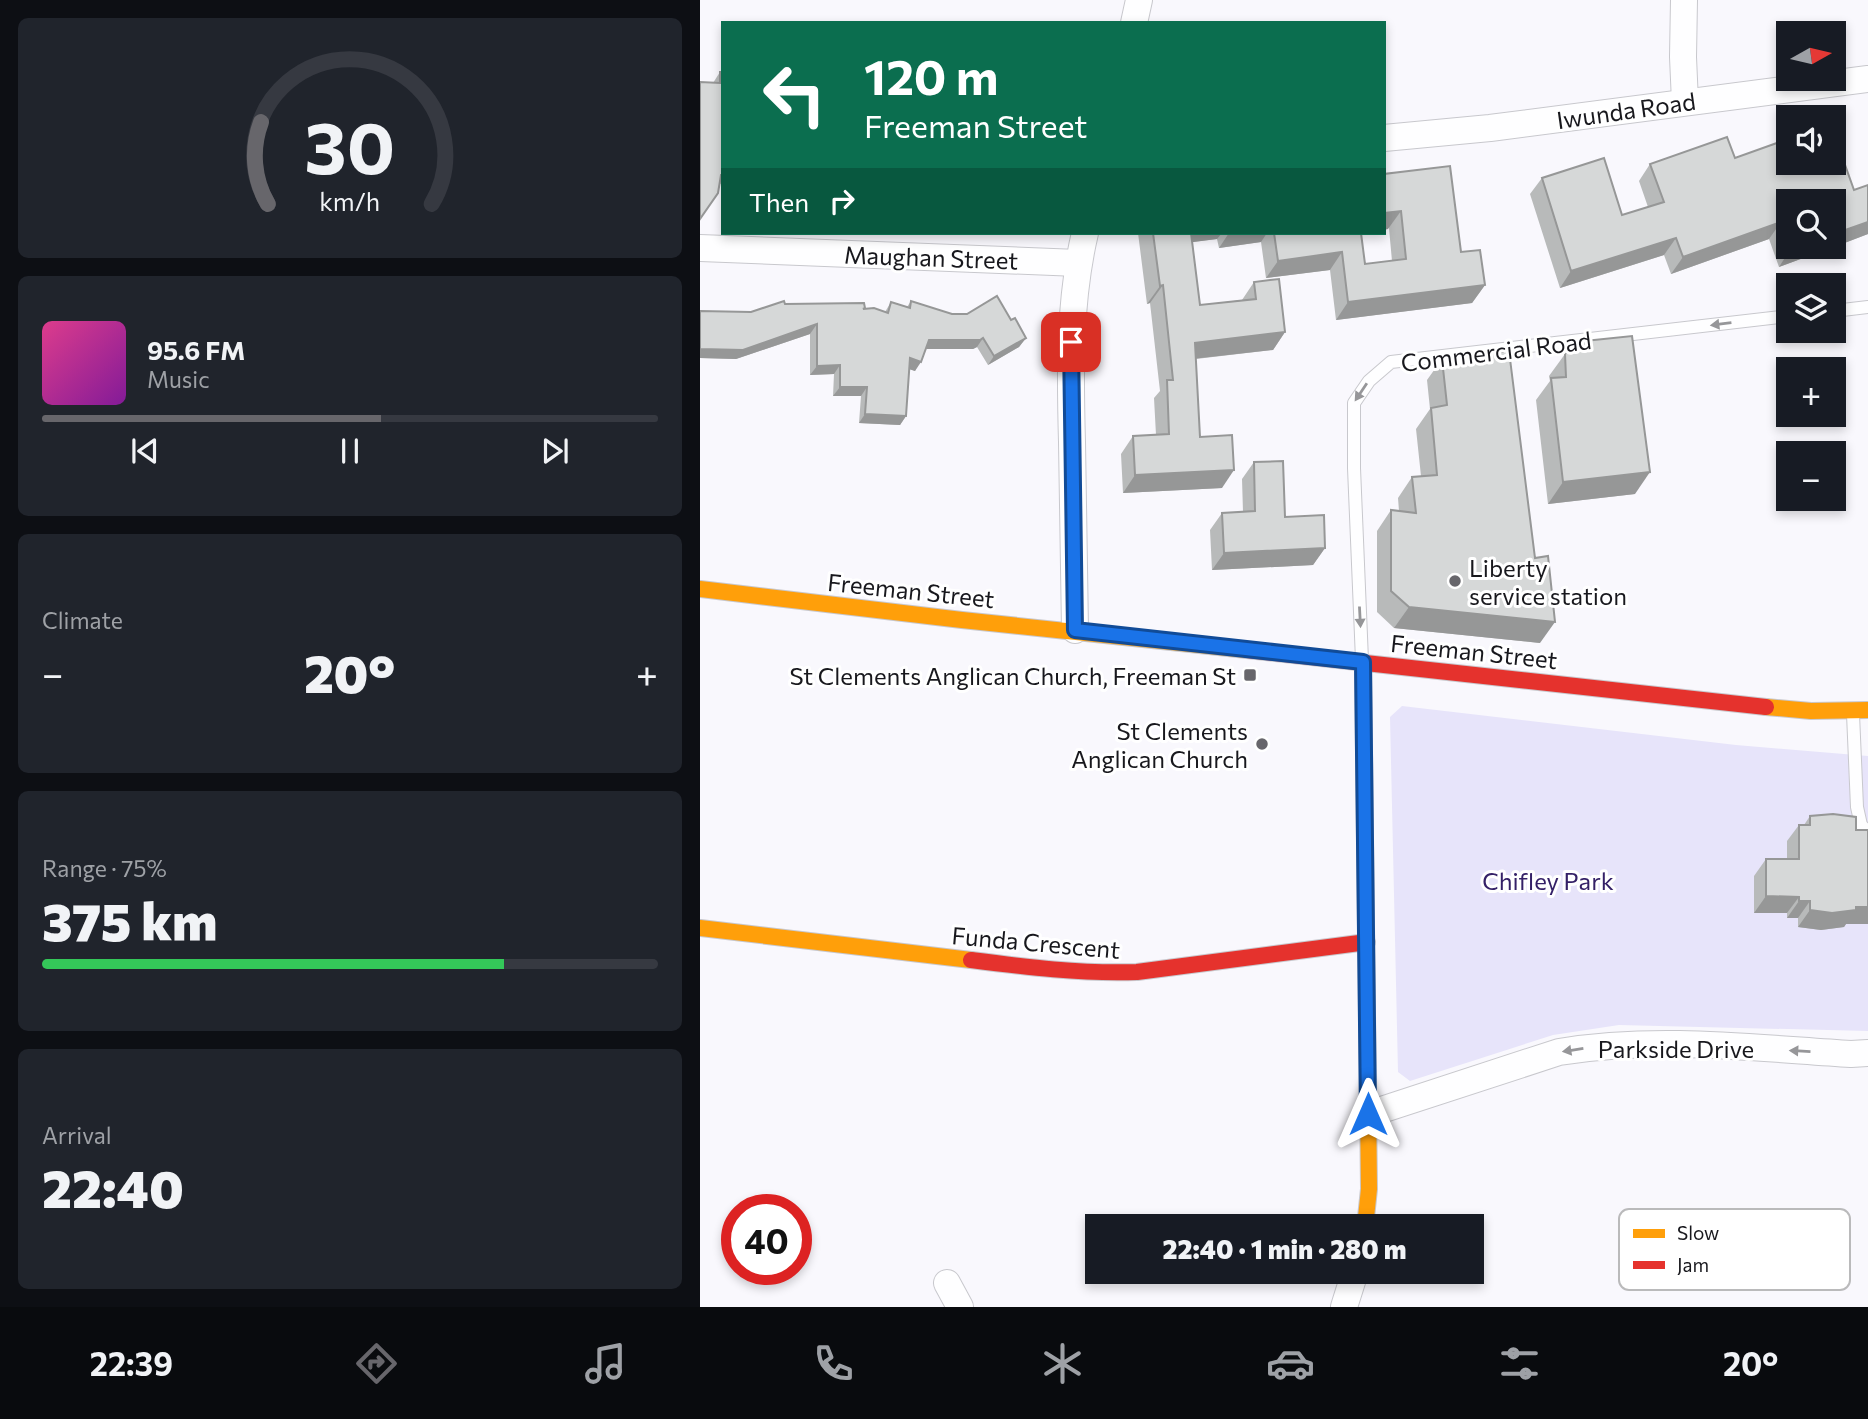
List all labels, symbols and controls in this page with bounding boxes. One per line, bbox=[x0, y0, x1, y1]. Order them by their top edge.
north arrow bbox=[1776, 21, 1846, 91]
map controls bbox=[1776, 21, 1846, 511]
text: 120 m bbox=[864, 45, 998, 105]
icon: left bbox=[749, 49, 840, 140]
street label: Iwunda Road bbox=[1555, 86, 1697, 134]
text: 30 bbox=[305, 100, 395, 189]
text: Freeman Street bbox=[864, 105, 1087, 145]
button: sound bbox=[1776, 105, 1846, 175]
icon: right bbox=[823, 182, 861, 220]
text: km/h bbox=[320, 186, 380, 216]
text: Then bbox=[749, 186, 809, 217]
button: search bbox=[1776, 189, 1846, 259]
street label: Maughan Street bbox=[843, 239, 1019, 275]
button: layers bbox=[1776, 273, 1846, 343]
pin bbox=[1041, 312, 1101, 372]
one-way arrow bbox=[1710, 319, 1732, 330]
icon: arrive bbox=[1052, 323, 1090, 361]
street label: Commercial Road bbox=[1399, 325, 1593, 377]
text: 95.6 FM bbox=[147, 334, 245, 365]
button: + bbox=[1776, 357, 1846, 427]
text: Music bbox=[147, 365, 210, 393]
one-way arrow bbox=[1354, 383, 1368, 401]
icon: previous bbox=[126, 432, 164, 470]
icon: pause bbox=[331, 432, 369, 470]
icon: next bbox=[536, 432, 574, 470]
button: − bbox=[1776, 441, 1846, 511]
place label: Liberty service station bbox=[1469, 553, 1627, 610]
street label: Freeman Street bbox=[826, 567, 996, 613]
marker: Liberty service station bbox=[1447, 573, 1463, 589]
text: Climate bbox=[42, 606, 123, 634]
one-way arrow bbox=[1355, 606, 1366, 628]
street label: Freeman Street bbox=[1389, 628, 1559, 674]
text: 20° bbox=[304, 640, 395, 704]
text: − bbox=[42, 649, 64, 696]
text: + bbox=[636, 649, 658, 696]
place label: St Clements Anglican Church, Freeman St bbox=[790, 661, 1236, 690]
marker: St Clements Anglican Church, Freeman St bbox=[1242, 667, 1258, 683]
place label: St Clements Anglican Church bbox=[1071, 716, 1248, 773]
marker: St Clements Anglican Church bbox=[1254, 736, 1270, 752]
text: Range · 75% bbox=[42, 854, 167, 882]
park label: Chifley Park bbox=[1482, 866, 1614, 895]
text: 375 km bbox=[42, 888, 217, 952]
street label: Funda Crescent bbox=[951, 920, 1122, 964]
street label: Parkside Drive bbox=[1598, 1034, 1754, 1063]
one-way arrow bbox=[1562, 1045, 1584, 1056]
one-way arrow bbox=[1789, 1045, 1811, 1056]
position arrow bbox=[1331, 1077, 1405, 1151]
text: Arrival bbox=[42, 1121, 112, 1149]
text: 22:40 bbox=[42, 1155, 184, 1219]
speed limit sign: 40 bbox=[721, 1194, 812, 1285]
legend bbox=[1619, 1209, 1850, 1290]
text: Slow bbox=[1677, 1221, 1719, 1244]
text: 22:40 · 1 min · 280 m bbox=[1163, 1233, 1406, 1264]
text: Jam bbox=[1677, 1253, 1709, 1276]
icon: directions bbox=[352, 1339, 401, 1388]
icon: music bbox=[581, 1339, 630, 1388]
icon: phone bbox=[809, 1339, 858, 1388]
icon: climate bbox=[1038, 1339, 1087, 1388]
icon: car bbox=[1266, 1339, 1315, 1388]
icon: filters bbox=[1495, 1339, 1544, 1388]
text: 22:39 bbox=[90, 1343, 173, 1383]
text: 20° bbox=[1723, 1343, 1778, 1383]

